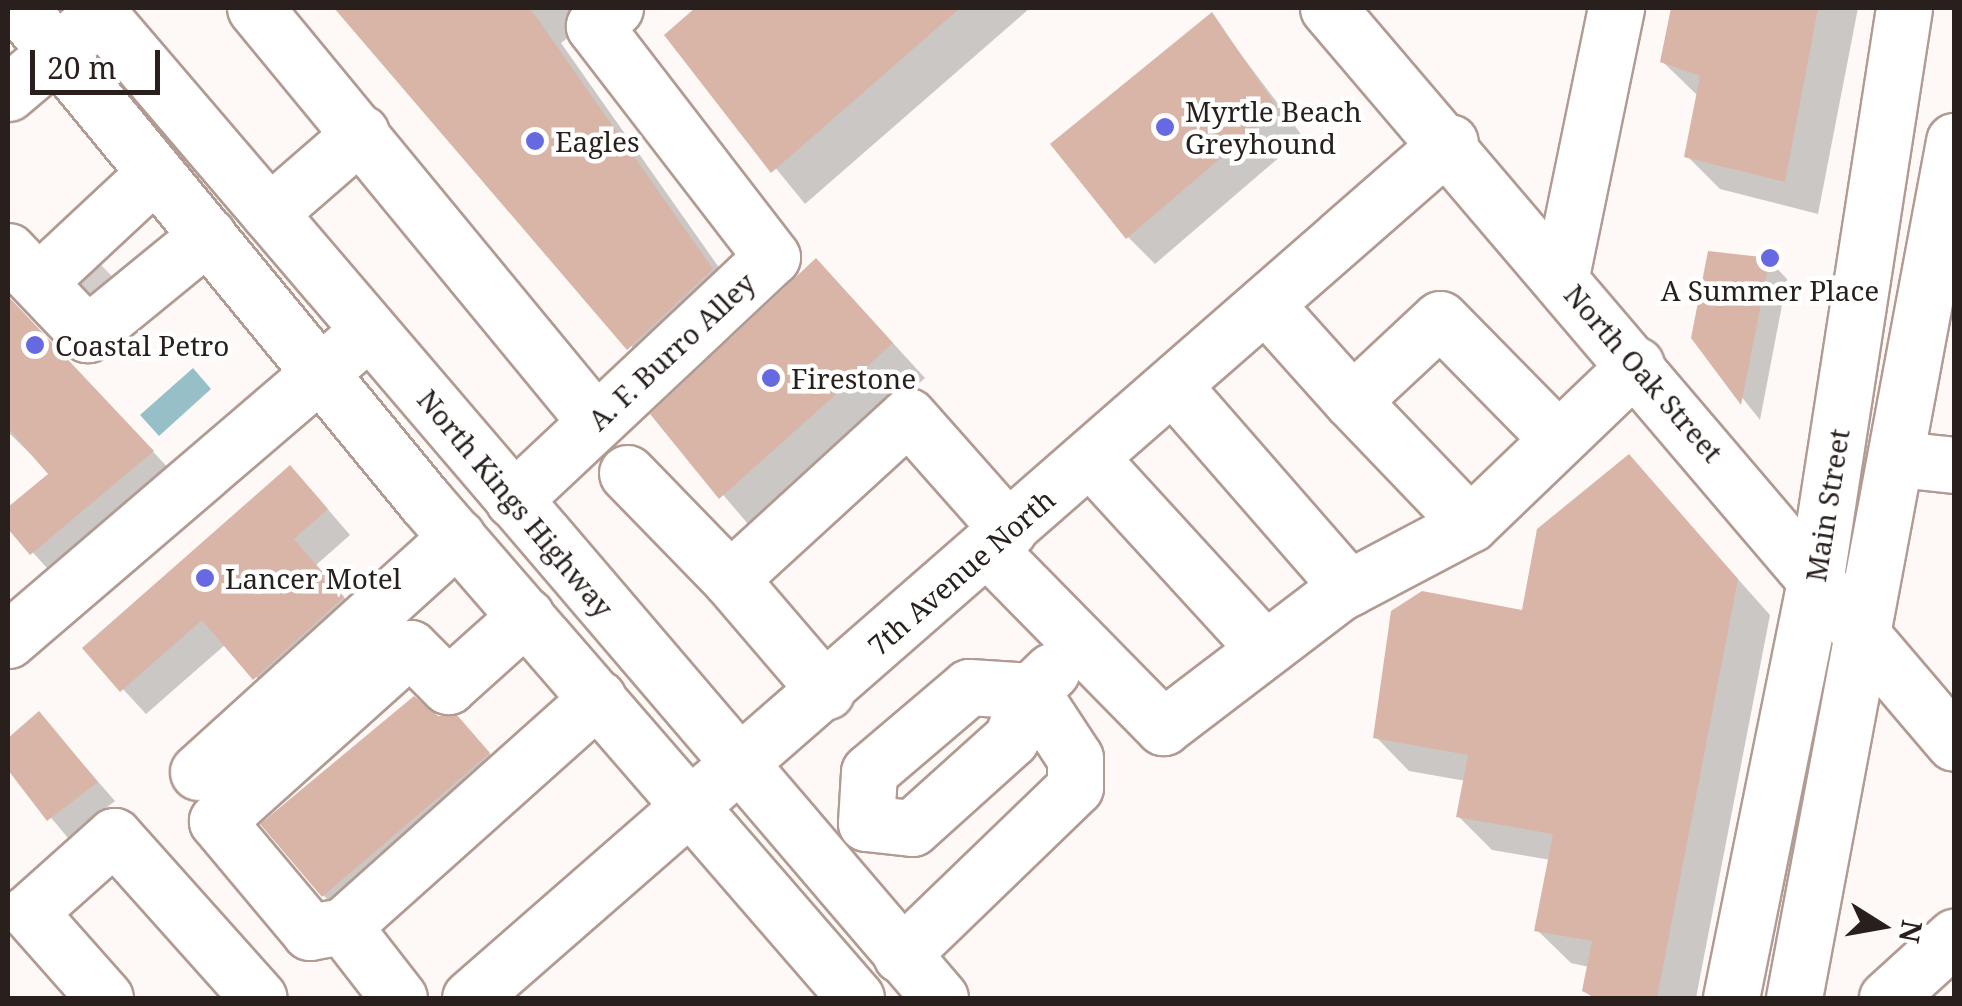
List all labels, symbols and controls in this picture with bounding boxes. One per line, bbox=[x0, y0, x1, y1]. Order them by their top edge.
scale bar bbox=[35, 30, 165, 92]
text: 20 m bbox=[47, 47, 117, 88]
place label: Myrtle Beach Greyhound bbox=[1185, 94, 1362, 160]
marker: Myrtle Beach Greyhound bbox=[1154, 116, 1176, 138]
place label: Eagles bbox=[555, 124, 640, 158]
marker: Eagles bbox=[524, 130, 546, 152]
marker: A Summer Place bbox=[1759, 247, 1781, 269]
street label: A. F. Burro Alley bbox=[581, 265, 761, 437]
place label: A Summer Place bbox=[1661, 273, 1879, 307]
street label: North Oak Street bbox=[1558, 277, 1730, 469]
place label: Coastal Petro bbox=[55, 328, 229, 362]
marker: Coastal Petro bbox=[24, 334, 46, 356]
place label: Firestone bbox=[791, 361, 916, 395]
marker: Firestone bbox=[760, 367, 782, 389]
street label: North Kings Highway bbox=[411, 383, 621, 623]
street label: Main Street bbox=[1798, 426, 1856, 584]
street label: 7th Avenue North bbox=[861, 482, 1061, 662]
place label: Lancer Motel bbox=[225, 561, 401, 595]
marker: Lancer Motel bbox=[194, 567, 216, 589]
north arrow bbox=[1832, 876, 1932, 976]
text: N bbox=[1891, 917, 1932, 946]

